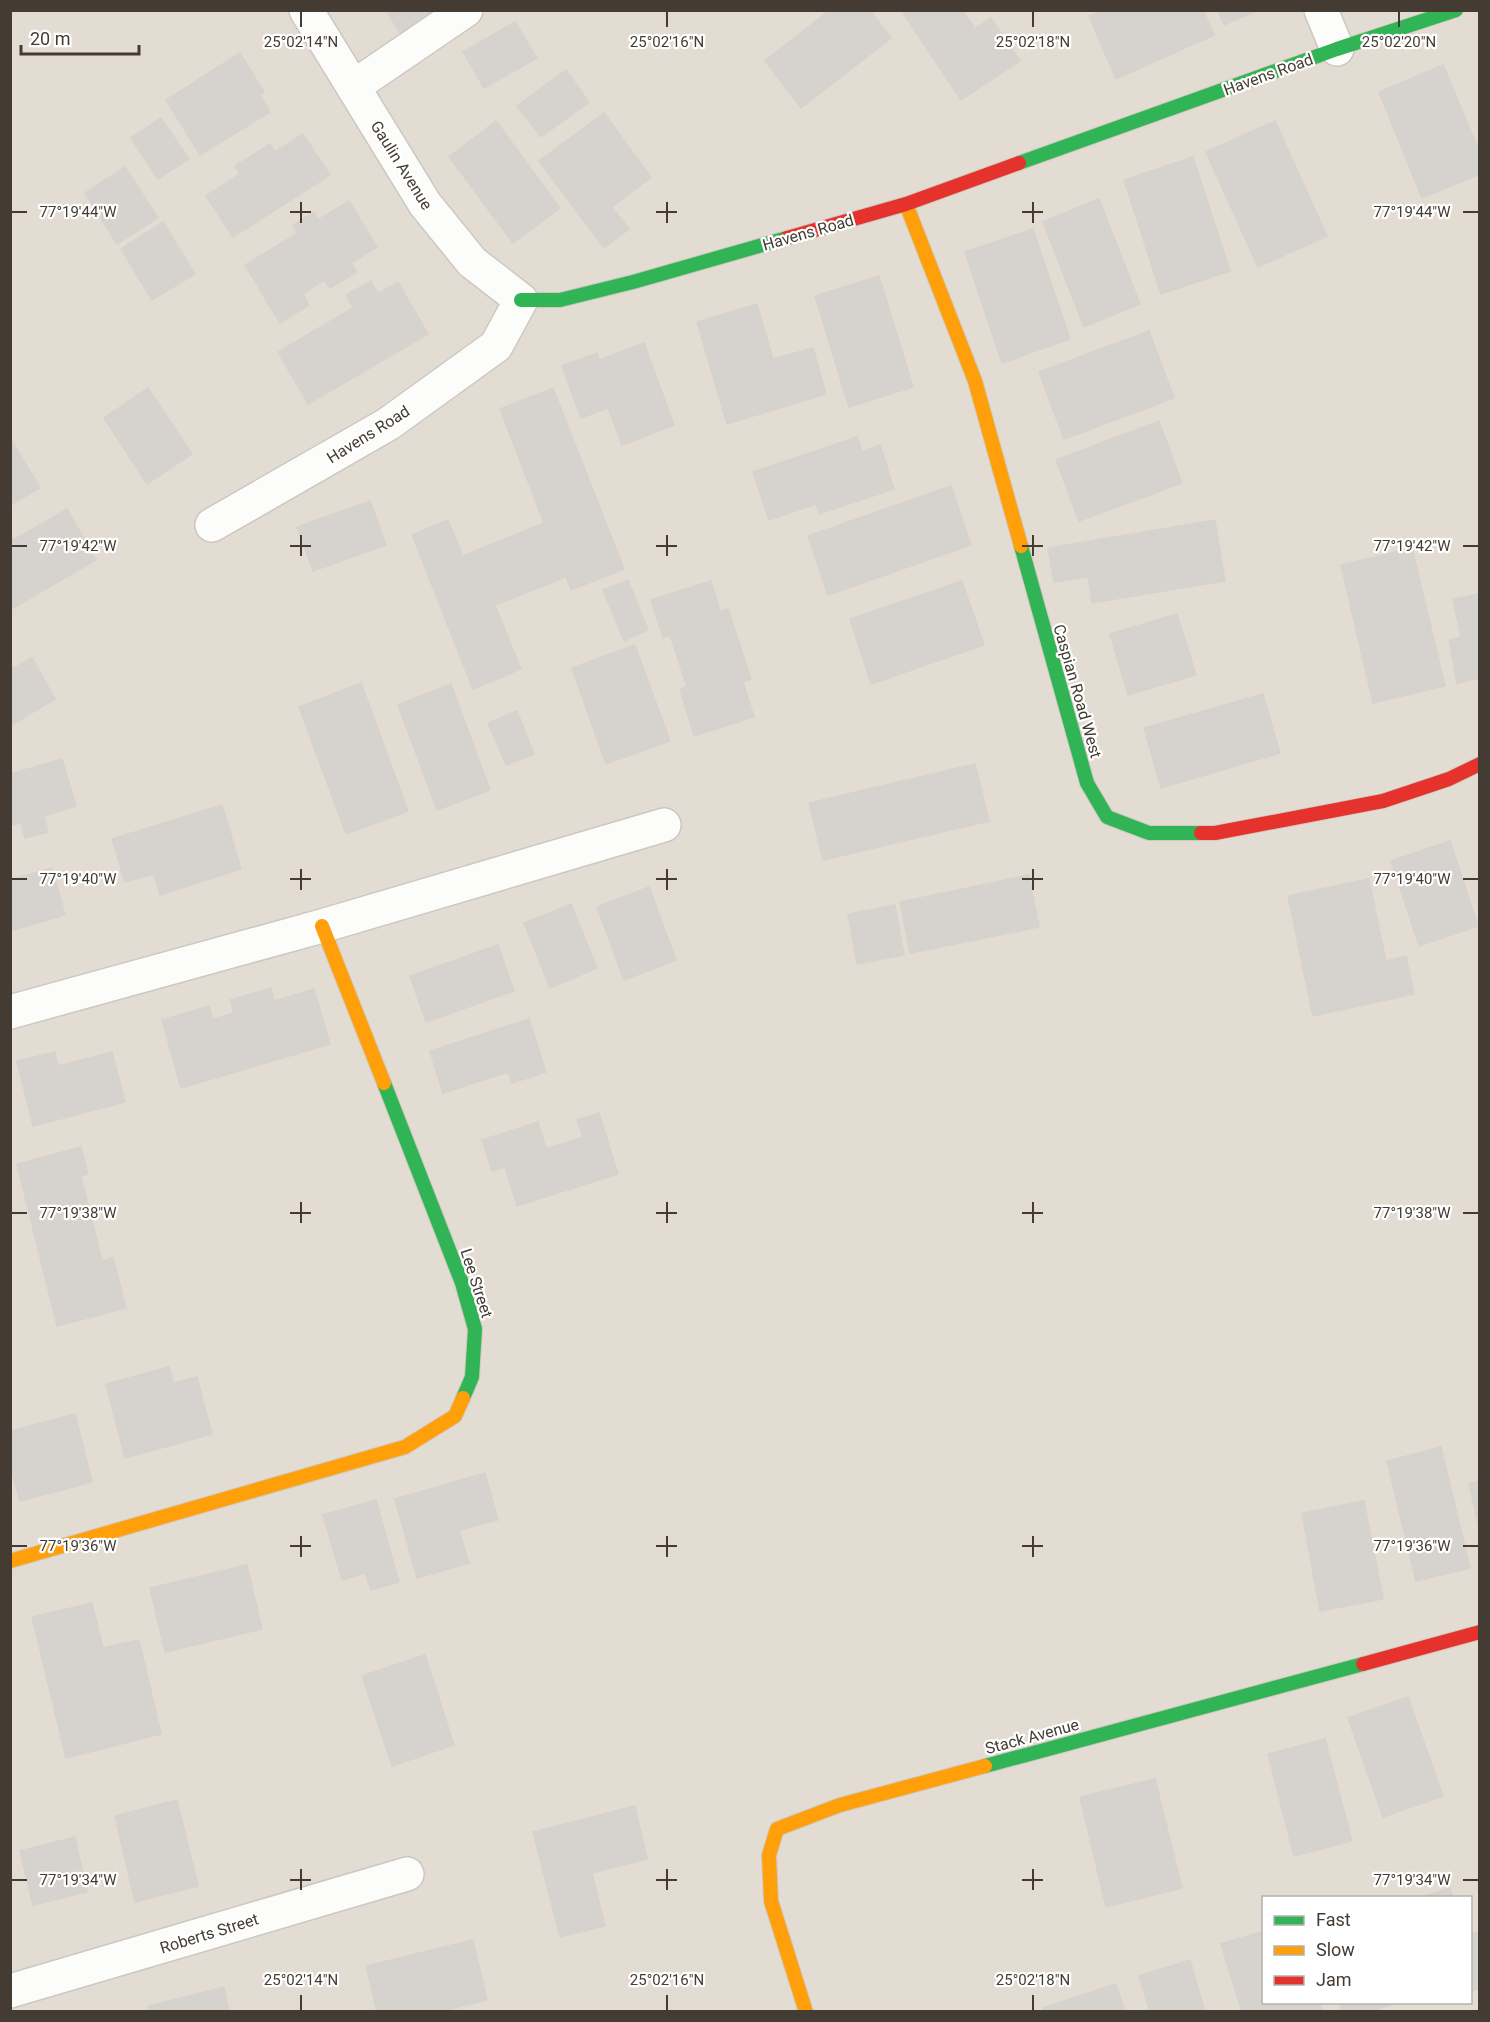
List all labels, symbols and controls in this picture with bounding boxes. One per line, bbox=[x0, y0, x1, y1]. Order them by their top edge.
scale bar bbox=[21, 18, 140, 56]
text: 20 m bbox=[30, 28, 70, 49]
text: 25°02'14"N bbox=[264, 33, 338, 51]
text: 25°02'16"N bbox=[630, 33, 704, 51]
text: 25°02'18"N bbox=[996, 33, 1070, 51]
text: 25°02'20"N bbox=[1362, 33, 1436, 51]
street label: Havens Road bbox=[1221, 49, 1316, 99]
street label: Gaulin Avenue bbox=[367, 117, 436, 213]
text: 77°19'44"W bbox=[40, 203, 116, 221]
text: 77°19'44"W bbox=[1374, 203, 1450, 221]
street label: Havens Road bbox=[760, 210, 856, 255]
street label: Havens Road bbox=[323, 401, 413, 467]
text: 77°19'42"W bbox=[40, 537, 116, 555]
text: 77°19'42"W bbox=[1374, 537, 1450, 555]
street label: Caspian Road West bbox=[1049, 622, 1106, 760]
text: 77°19'40"W bbox=[40, 870, 116, 888]
text: 77°19'40"W bbox=[1374, 870, 1450, 888]
text: 77°19'38"W bbox=[40, 1204, 116, 1222]
text: 77°19'38"W bbox=[1374, 1204, 1450, 1222]
street label: Lee Street bbox=[456, 1246, 497, 1320]
text: 77°19'36"W bbox=[40, 1537, 116, 1555]
text: 77°19'36"W bbox=[1374, 1537, 1450, 1555]
street label: Stack Avenue bbox=[983, 1715, 1081, 1758]
text: 77°19'34"W bbox=[40, 1871, 116, 1889]
text: 77°19'34"W bbox=[1374, 1871, 1450, 1889]
legend bbox=[1262, 1896, 1472, 2004]
street label: Roberts Street bbox=[158, 1909, 261, 1957]
text: Fast bbox=[1316, 1909, 1351, 1930]
text: Slow bbox=[1316, 1939, 1355, 1960]
text: Jam bbox=[1316, 1969, 1352, 1990]
text: 25°02'14"N bbox=[264, 1971, 338, 1989]
text: 25°02'16"N bbox=[630, 1971, 704, 1989]
text: 25°02'18"N bbox=[996, 1971, 1070, 1989]

